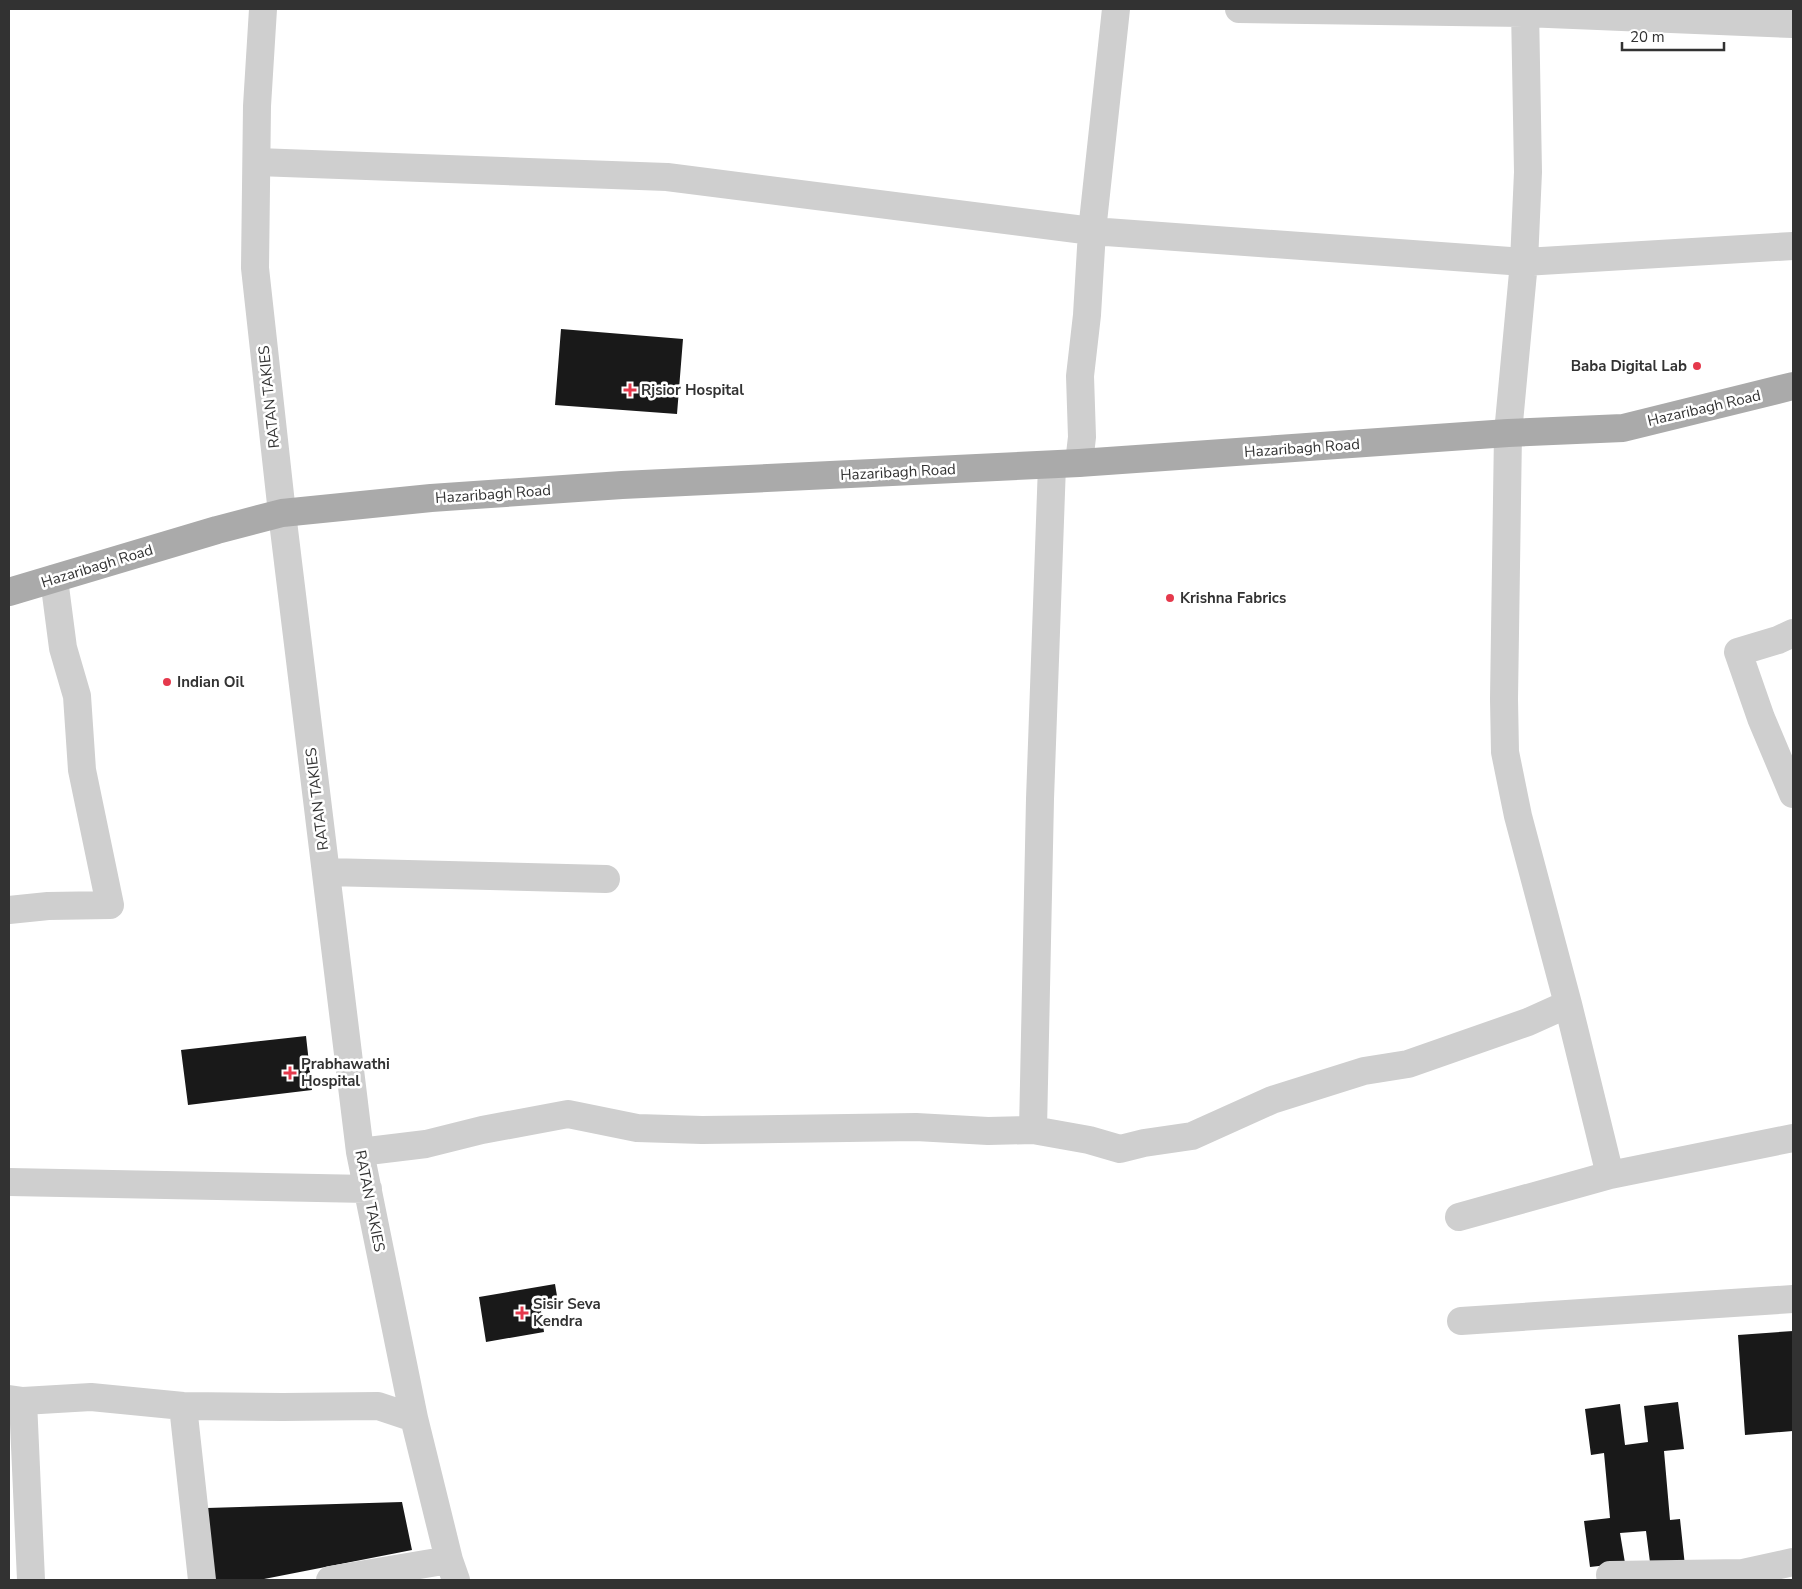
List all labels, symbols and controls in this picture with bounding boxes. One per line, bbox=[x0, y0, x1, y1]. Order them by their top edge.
scale bar bbox=[1622, 20, 1724, 52]
text: 20 m bbox=[1630, 27, 1665, 47]
street label: RATAN TAKIES bbox=[254, 345, 284, 449]
place label: Baba Digital Lab bbox=[1571, 356, 1687, 376]
marker: Baba Digital Lab bbox=[1691, 360, 1703, 372]
place label: Rjsior Hospital bbox=[641, 380, 744, 400]
marker: Rjsior Hospital bbox=[623, 383, 637, 397]
street label: Hazaribagh Road bbox=[1645, 385, 1763, 431]
street label: Hazaribagh Road bbox=[1244, 434, 1360, 462]
street label: Hazaribagh Road bbox=[840, 459, 956, 485]
street label: Hazaribagh Road bbox=[435, 480, 551, 508]
street label: Hazaribagh Road bbox=[39, 540, 155, 592]
place label: Krishna Fabrics bbox=[1180, 588, 1286, 608]
marker: Krishna Fabrics bbox=[1164, 592, 1176, 604]
place label: Indian Oil bbox=[177, 672, 244, 692]
marker: Indian Oil bbox=[161, 676, 173, 688]
street label: RATAN TAKIES bbox=[301, 747, 333, 851]
place label: Prabhawathi Hospital bbox=[301, 1054, 390, 1091]
marker: Prabhawathi Hospital bbox=[283, 1066, 297, 1080]
street label: RATAN TAKIES bbox=[350, 1148, 390, 1254]
place label: Sisir Seva Kendra bbox=[533, 1294, 601, 1331]
marker: Sisir Seva Kendra bbox=[515, 1306, 529, 1320]

